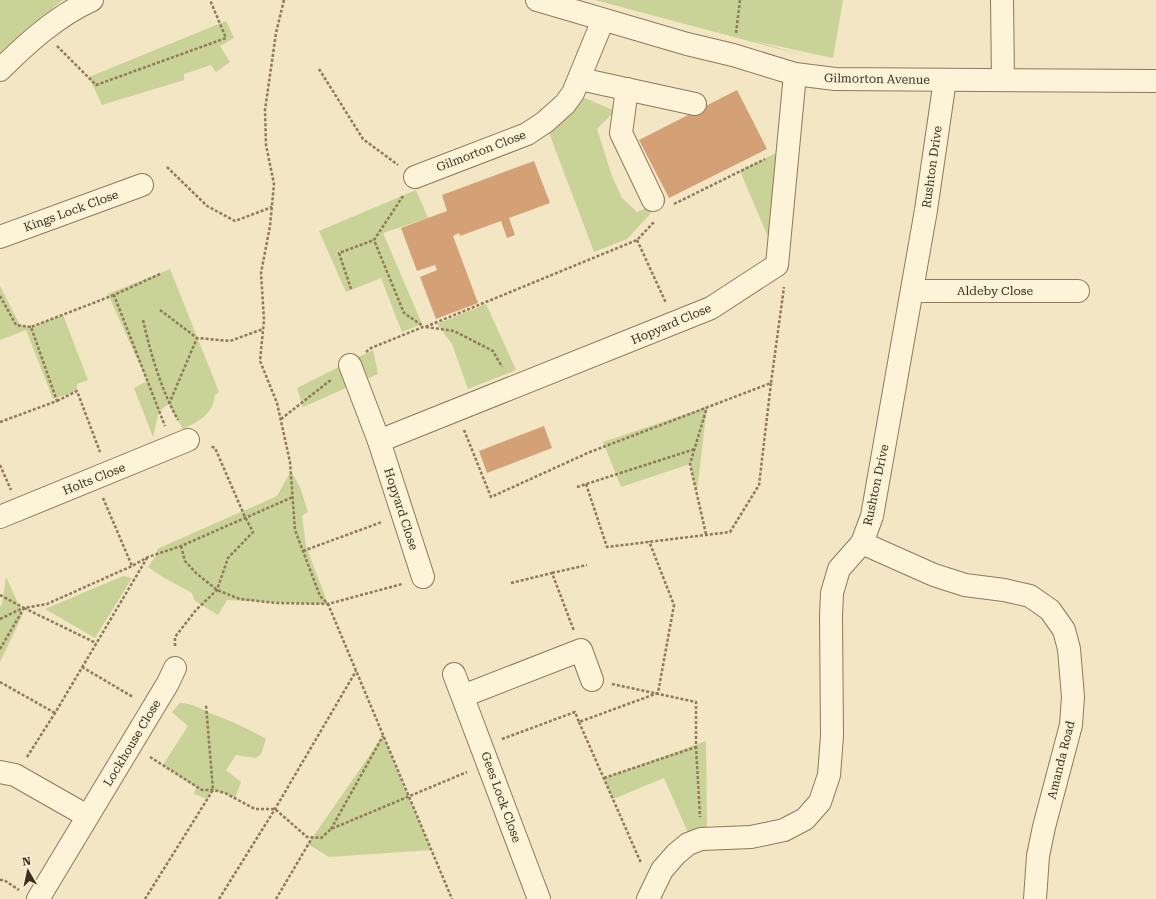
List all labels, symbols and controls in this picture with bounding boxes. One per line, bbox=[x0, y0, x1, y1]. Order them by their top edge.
street label: Gilmorton Avenue bbox=[824, 71, 930, 87]
street label: Rushton Drive bbox=[919, 125, 945, 209]
street label: Gilmorton Close bbox=[434, 127, 528, 174]
street label: Kings Lock Close bbox=[22, 187, 121, 235]
street label: Aldeby Close bbox=[957, 284, 1033, 298]
street label: Hopyard Close bbox=[629, 301, 714, 347]
street label: Rushton Drive bbox=[861, 443, 892, 527]
street label: Holts Close bbox=[61, 460, 128, 498]
street label: Hopyard Close bbox=[381, 466, 421, 552]
street label: Lockhouse Close bbox=[101, 697, 164, 789]
street label: Amanda Road bbox=[1044, 719, 1078, 801]
street label: Gees Lock Close bbox=[478, 750, 524, 845]
north arrow bbox=[8, 851, 48, 891]
text: N bbox=[21, 854, 32, 869]

